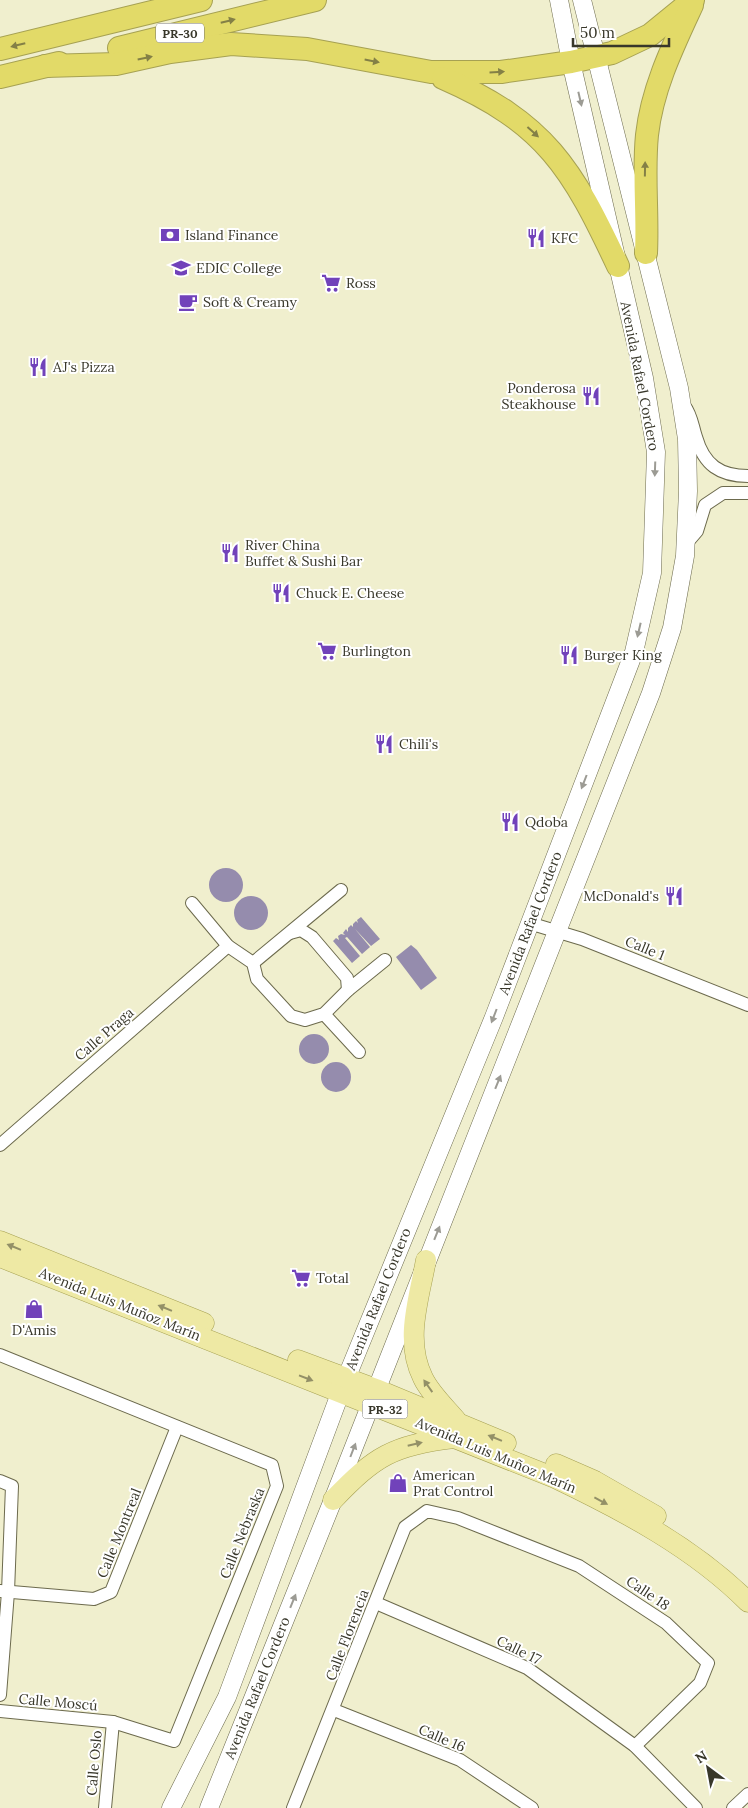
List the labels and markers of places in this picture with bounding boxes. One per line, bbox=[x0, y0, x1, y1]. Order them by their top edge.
bank icon: Island Finance bbox=[159, 224, 181, 246]
place label: Island Finance bbox=[185, 226, 279, 244]
restaurant icon: KFC bbox=[525, 227, 547, 249]
place label: KFC bbox=[551, 229, 578, 247]
school or university icon: EDIC College bbox=[170, 257, 192, 279]
place label: EDIC College bbox=[196, 259, 282, 277]
supermarket icon: Ross bbox=[320, 272, 342, 294]
place label: Ross bbox=[346, 274, 376, 292]
cafe icon: Soft & Creamy bbox=[177, 291, 199, 313]
place label: Soft & Creamy bbox=[203, 293, 297, 311]
restaurant icon: AJ's Pizza bbox=[27, 356, 49, 378]
place label: AJ's Pizza bbox=[52, 358, 115, 376]
place label: Ponderosa Steakhouse bbox=[501, 379, 576, 413]
restaurant icon: Ponderosa Steakhouse bbox=[580, 385, 602, 407]
place label: River China Buffet & Sushi Bar bbox=[245, 536, 362, 570]
restaurant icon: River China Buffet & Sushi Bar bbox=[219, 542, 241, 564]
restaurant icon: Chuck E. Cheese bbox=[270, 582, 292, 604]
place label: Chuck E. Cheese bbox=[296, 584, 405, 602]
supermarket icon: Burlington bbox=[316, 640, 338, 662]
place label: Burlington bbox=[342, 642, 412, 660]
restaurant icon: Burger King bbox=[558, 644, 580, 666]
place label: Burger King bbox=[584, 646, 662, 664]
restaurant icon: Chili's bbox=[373, 733, 395, 755]
place label: Chili's bbox=[399, 735, 438, 753]
restaurant icon: Qdoba bbox=[499, 811, 521, 833]
place label: Qdoba bbox=[525, 813, 568, 831]
restaurant icon: McDonald's bbox=[663, 885, 685, 907]
place label: McDonald's bbox=[583, 887, 659, 905]
supermarket icon: Total bbox=[290, 1267, 312, 1289]
place label: Total bbox=[316, 1269, 349, 1287]
shop icon: D'Amis bbox=[23, 1298, 45, 1320]
place label: D'Amis bbox=[12, 1321, 56, 1339]
place label: American Prat Control bbox=[412, 1466, 494, 1500]
shop icon: American Prat Control bbox=[387, 1472, 409, 1494]

